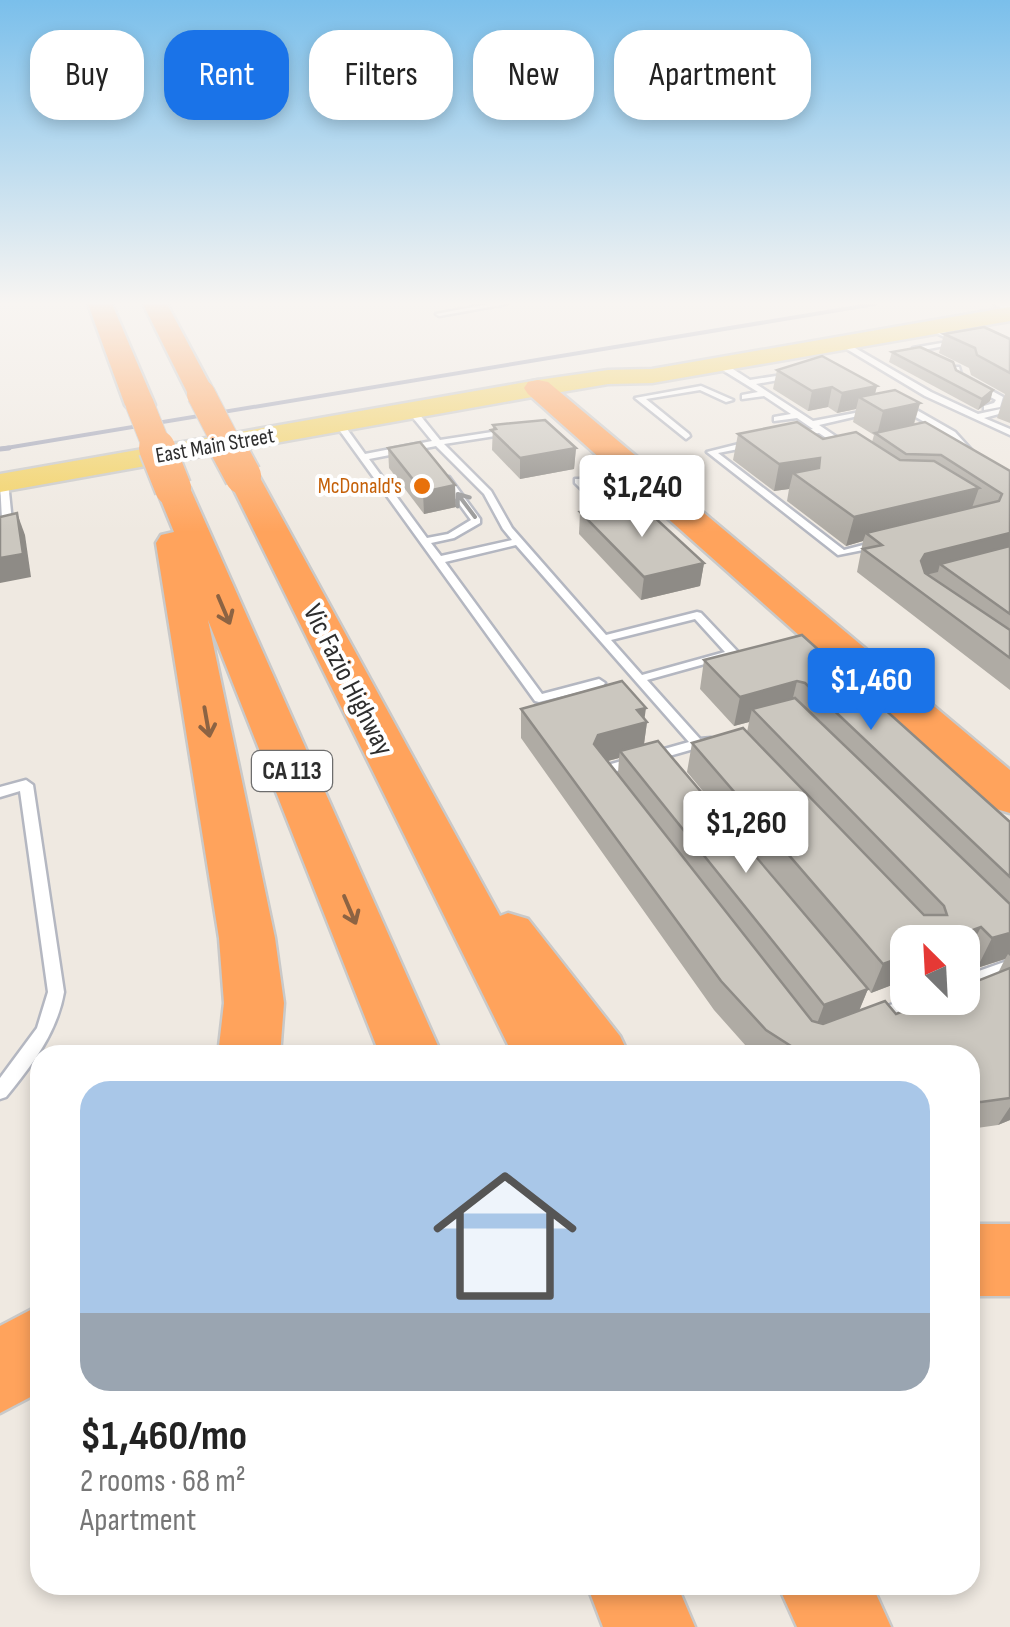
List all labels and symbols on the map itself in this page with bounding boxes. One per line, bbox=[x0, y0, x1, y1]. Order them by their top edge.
street label: East Main Street bbox=[153, 422, 277, 470]
pin: $1,240 bbox=[561, 455, 723, 540]
place label: McDonald's bbox=[318, 473, 402, 500]
marker: McDonald's bbox=[411, 475, 433, 497]
one-way arrow bbox=[456, 492, 477, 519]
one-way arrow bbox=[216, 594, 234, 625]
street label: Vic Fazio Highway bbox=[296, 599, 400, 761]
pin: $1,460 bbox=[790, 648, 952, 733]
one-way arrow bbox=[198, 706, 217, 738]
road number: CA 113 bbox=[252, 751, 332, 791]
pin: $1,260 bbox=[665, 791, 827, 876]
one-way arrow bbox=[342, 894, 360, 925]
north arrow bbox=[890, 925, 980, 1015]

